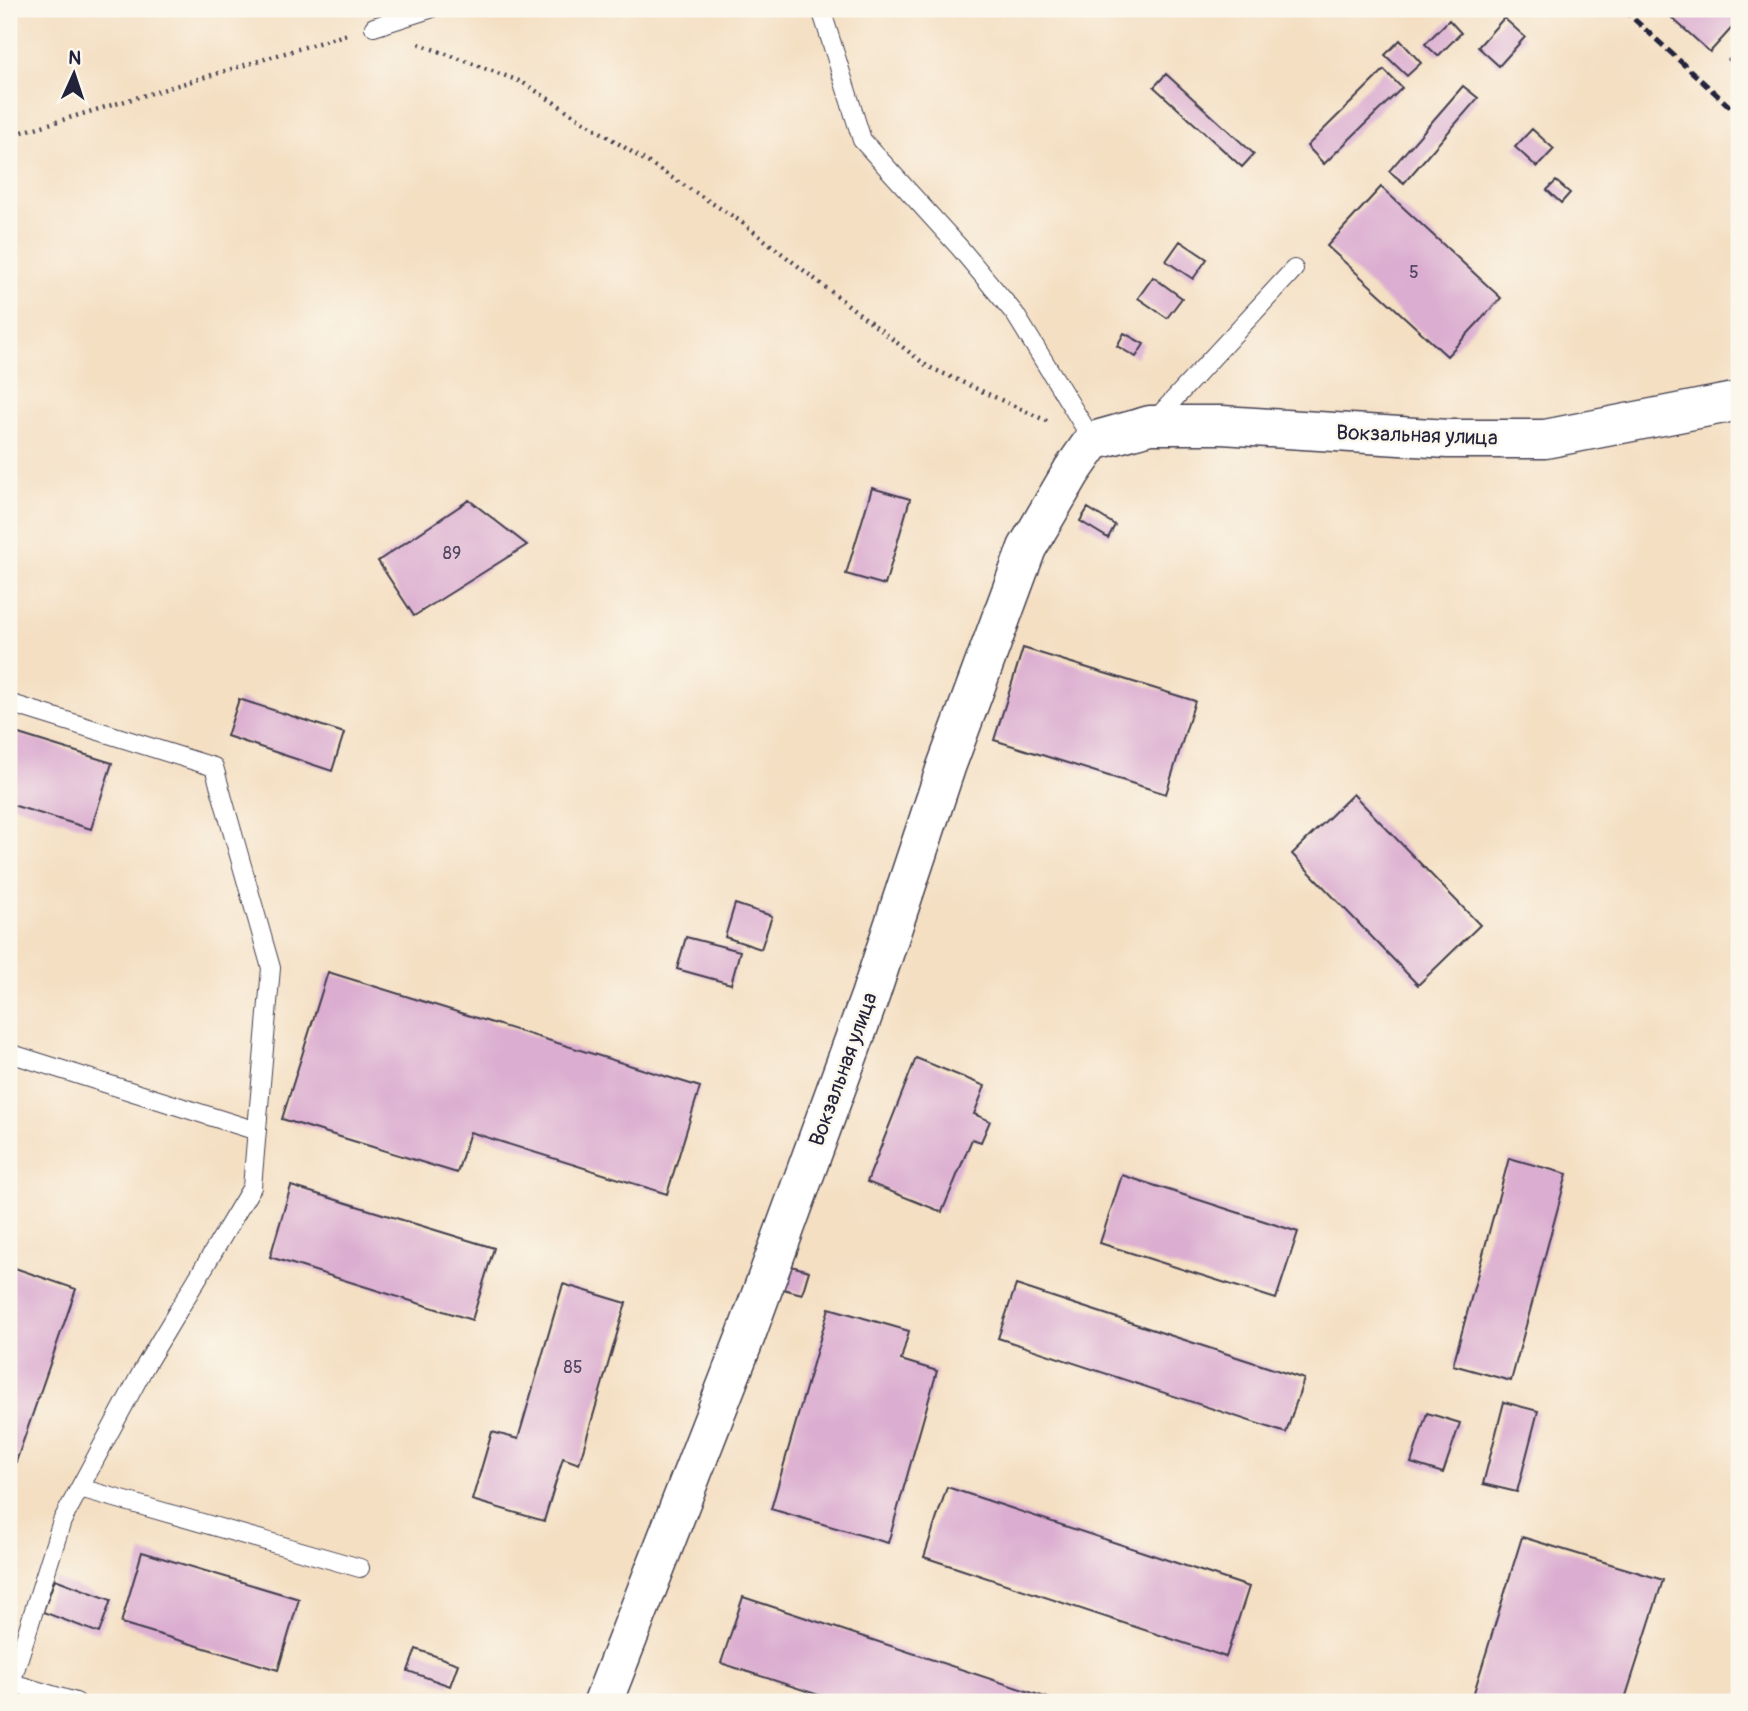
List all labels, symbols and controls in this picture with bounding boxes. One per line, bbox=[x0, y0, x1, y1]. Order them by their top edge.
north arrow bbox=[38, 38, 108, 108]
text: N bbox=[68, 46, 82, 70]
house number: 5 bbox=[1409, 261, 1419, 284]
street label: Вокзальная улица bbox=[1336, 419, 1498, 452]
house number: 89 bbox=[443, 542, 461, 565]
street label: Вокзальная улица bbox=[803, 989, 884, 1150]
house number: 85 bbox=[564, 1356, 582, 1379]

